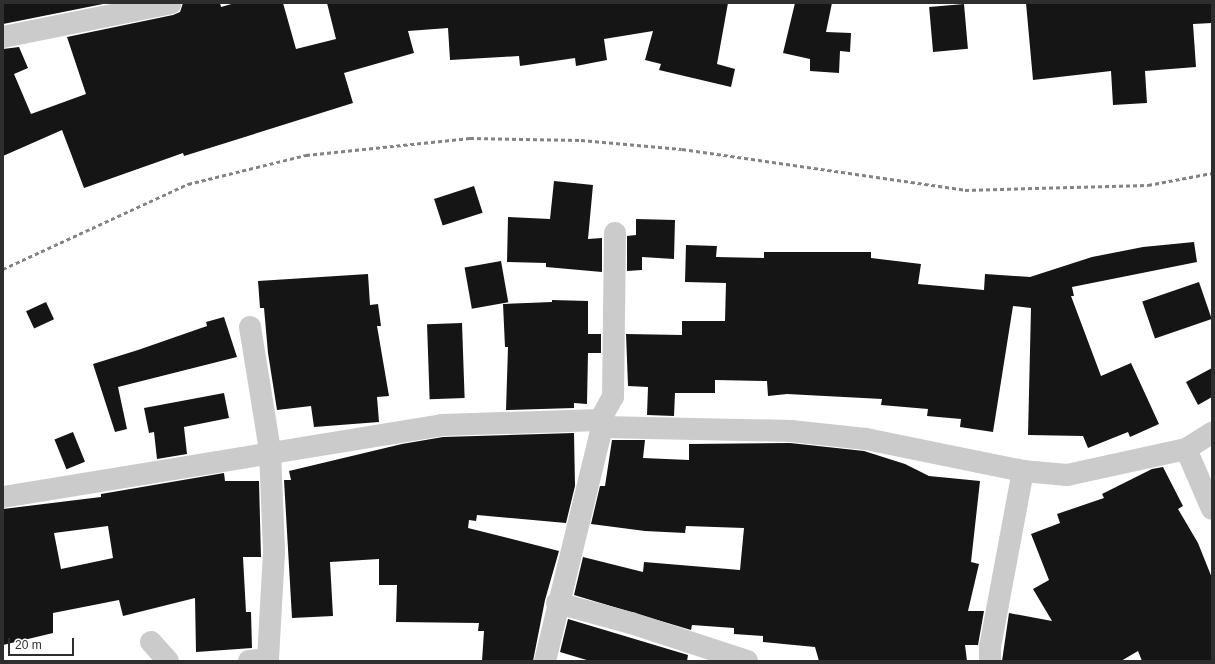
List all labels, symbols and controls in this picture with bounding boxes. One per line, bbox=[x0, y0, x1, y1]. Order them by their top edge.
scale bar bbox=[10, 630, 76, 656]
text: 20 m bbox=[15, 638, 42, 652]

